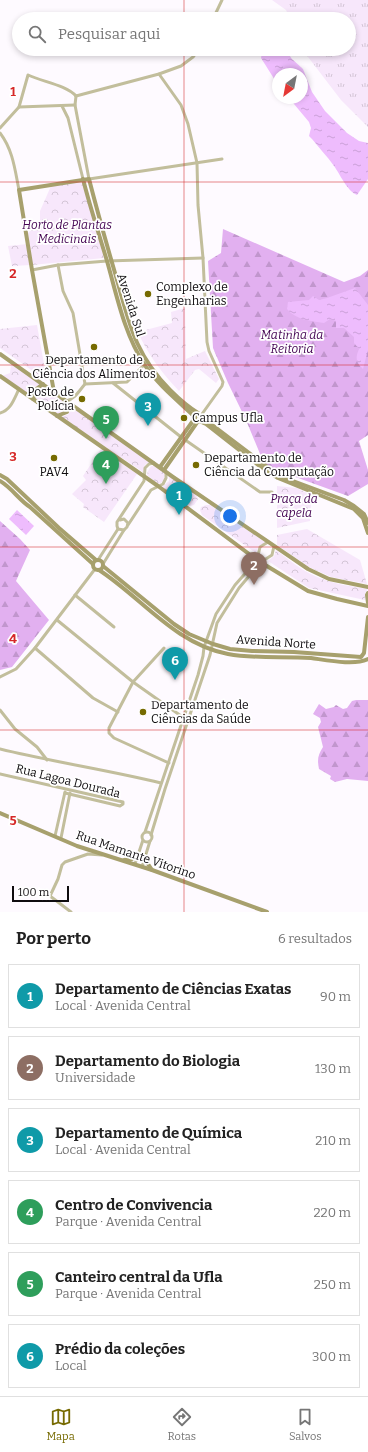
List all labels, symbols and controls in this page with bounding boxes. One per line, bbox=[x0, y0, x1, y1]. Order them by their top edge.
search box bbox=[12, 12, 356, 56]
icon: search bbox=[26, 23, 48, 45]
text: Pesquisar aqui bbox=[58, 25, 160, 43]
north arrow bbox=[272, 68, 308, 104]
text: 1 bbox=[10, 84, 16, 99]
park label: Horto de Plantas Medicinais bbox=[22, 218, 112, 246]
text: 2 bbox=[9, 266, 17, 281]
street label: Avenida Sul bbox=[114, 272, 148, 339]
place label: Complexo de Engenharias bbox=[156, 280, 228, 308]
marker: Complexo de Engenharias bbox=[143, 289, 153, 299]
park label: Matinha da Reitoria bbox=[261, 328, 323, 356]
marker: Departamento de Ciência dos Alimentos bbox=[89, 342, 99, 352]
place label: Departamento de Ciência dos Alimentos bbox=[32, 353, 156, 381]
place label: Posto de Polícia bbox=[27, 385, 74, 413]
pin: 3 bbox=[135, 393, 161, 426]
marker: Posto de Polícia bbox=[77, 394, 87, 404]
pin: 5 bbox=[93, 406, 119, 439]
place label: Campus Ufla bbox=[192, 411, 264, 425]
marker: Campus Ufla bbox=[179, 413, 189, 423]
text: 3 bbox=[9, 449, 17, 464]
pin: 4 bbox=[93, 451, 119, 484]
place label: Departamento de Ciência da Computação bbox=[204, 451, 334, 479]
marker: PAV4 bbox=[49, 453, 59, 463]
marker: Departamento de Ciência da Computação bbox=[191, 460, 201, 470]
place label: PAV4 bbox=[39, 465, 69, 479]
pin: 1 bbox=[166, 482, 192, 515]
park label: Praça da capela bbox=[270, 492, 318, 520]
your location bbox=[220, 506, 240, 526]
pin: 2 bbox=[241, 552, 267, 585]
text: 4 bbox=[9, 631, 17, 646]
street label: Avenida Norte bbox=[236, 632, 316, 652]
pin: 6 bbox=[162, 647, 188, 680]
place label: Departamento de Ciências da Saúde bbox=[151, 698, 251, 726]
marker: Departamento de Ciências da Saúde bbox=[138, 707, 148, 717]
street label: Rua Lagoa Dourada bbox=[14, 761, 122, 801]
text: 5 bbox=[9, 813, 17, 828]
street label: Rua Mamante Vitorino bbox=[74, 828, 198, 882]
scale bar bbox=[12, 884, 69, 903]
text: 100 m bbox=[18, 886, 49, 899]
text: Por perto bbox=[16, 928, 91, 949]
text: 6 resultados bbox=[278, 931, 352, 946]
text: Departamento de Ciências Exatas bbox=[55, 980, 291, 998]
text: 1 bbox=[27, 989, 33, 1004]
text: 90 m bbox=[320, 989, 351, 1004]
text: Local · Avenida Central bbox=[55, 998, 191, 1013]
text: Departamento do Biologia bbox=[55, 1052, 240, 1070]
text: 2 bbox=[26, 1061, 34, 1076]
text: 130 m bbox=[315, 1061, 351, 1076]
text: Universidade bbox=[55, 1070, 135, 1085]
text: Departamento de Química bbox=[55, 1124, 242, 1142]
text: 3 bbox=[26, 1133, 34, 1148]
text: 210 m bbox=[315, 1133, 351, 1148]
text: Local · Avenida Central bbox=[55, 1142, 191, 1157]
text: Centro de Convivencia bbox=[55, 1196, 212, 1214]
text: 4 bbox=[26, 1205, 34, 1220]
text: 220 m bbox=[314, 1205, 351, 1220]
text: Parque · Avenida Central bbox=[55, 1214, 202, 1229]
text: Canteiro central da Ufla bbox=[55, 1268, 223, 1286]
text: 5 bbox=[26, 1277, 34, 1292]
text: 250 m bbox=[314, 1277, 351, 1292]
text: Parque · Avenida Central bbox=[55, 1286, 202, 1301]
text: Prédio da coleções bbox=[55, 1340, 185, 1358]
text: 6 bbox=[26, 1349, 34, 1364]
text: 300 m bbox=[312, 1349, 351, 1364]
text: Local bbox=[55, 1358, 87, 1373]
tab: Mapa bbox=[46, 1406, 75, 1443]
tab: Rotas bbox=[168, 1406, 196, 1443]
tab: Salvos bbox=[289, 1406, 322, 1443]

